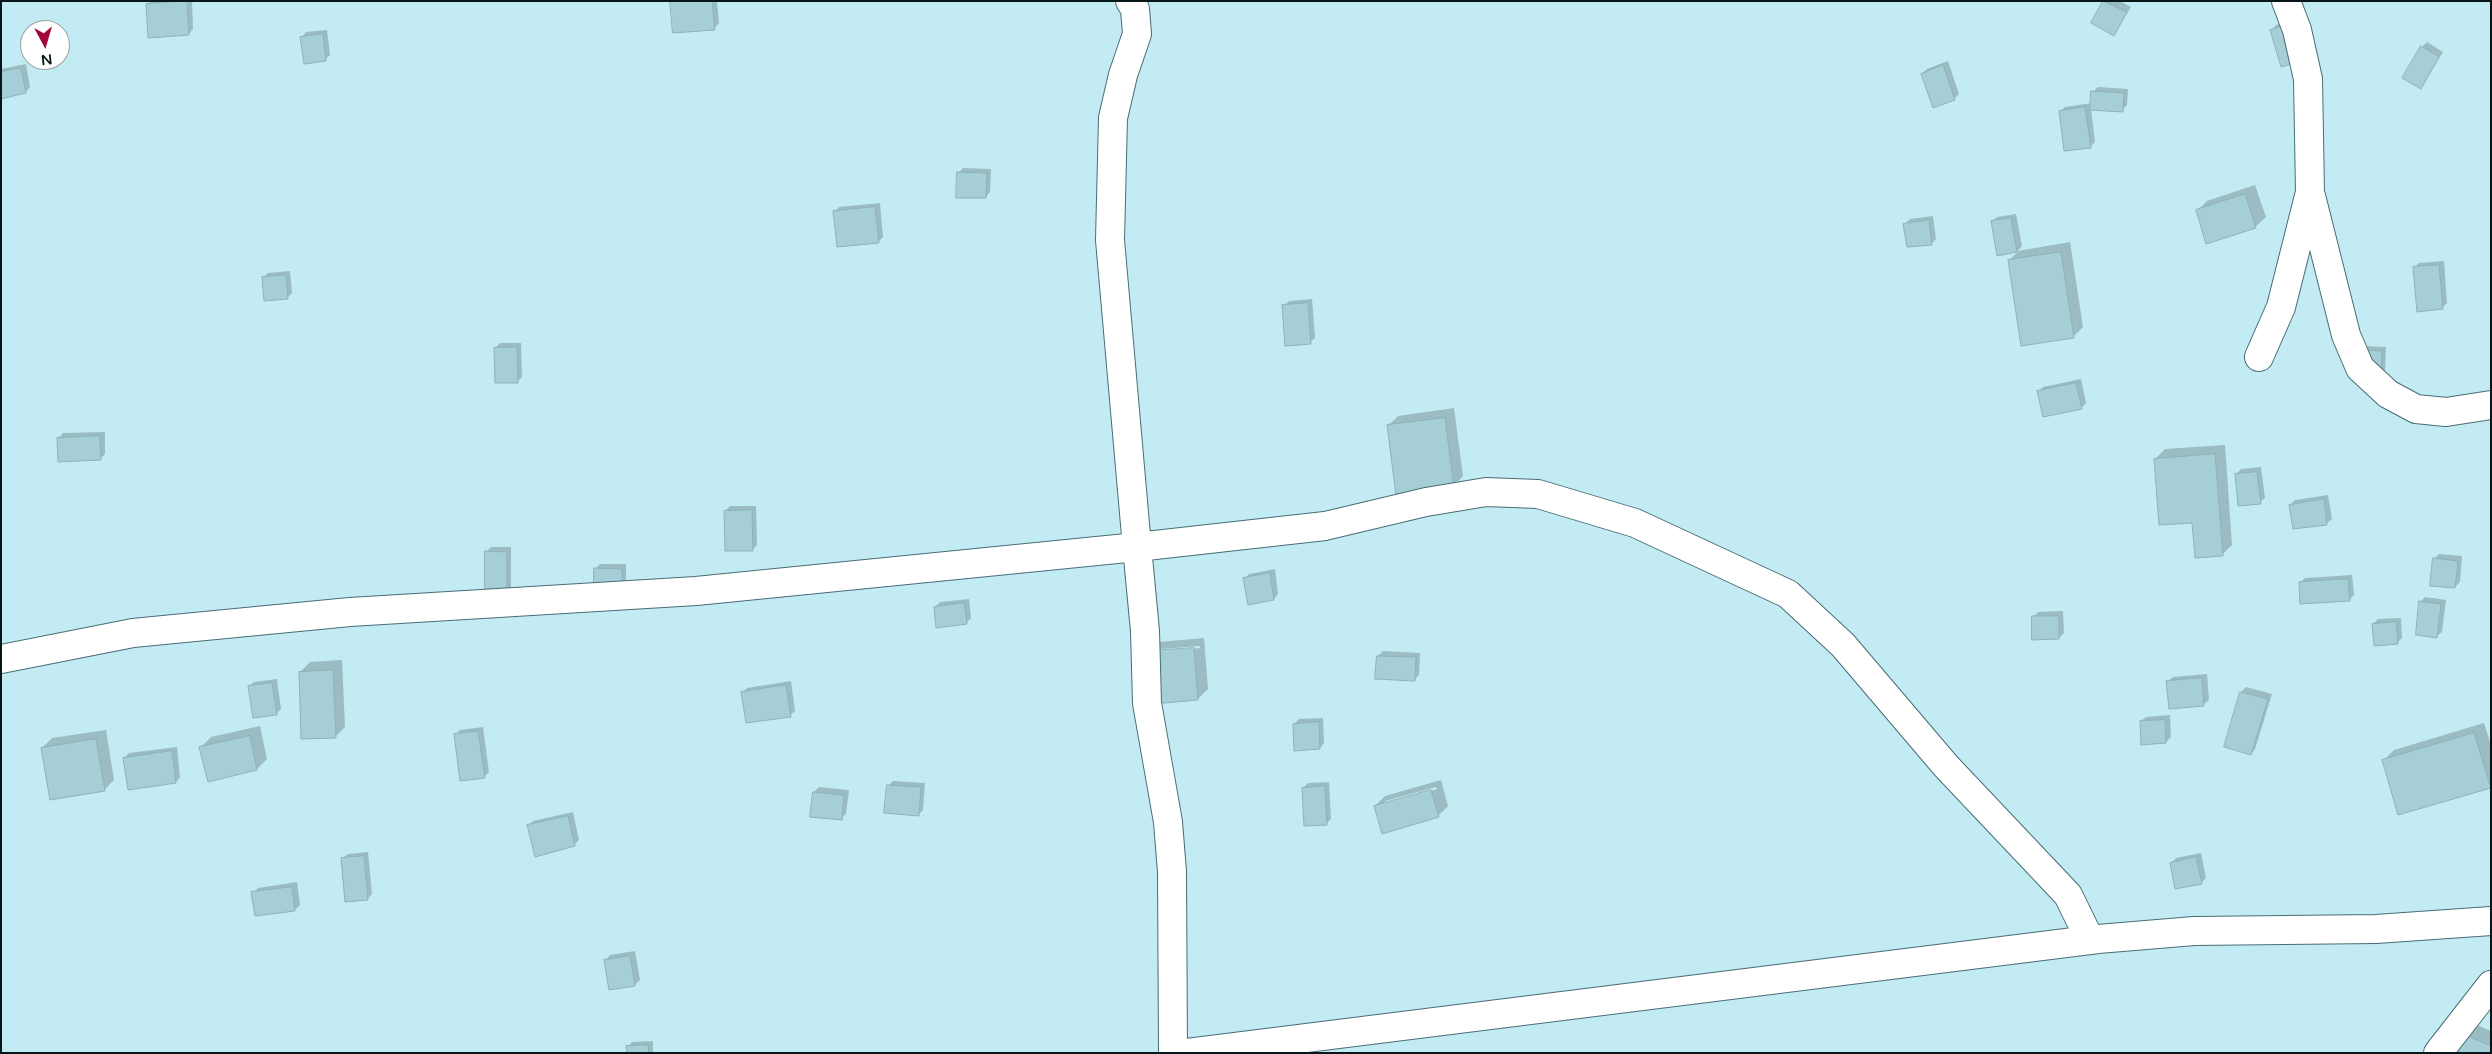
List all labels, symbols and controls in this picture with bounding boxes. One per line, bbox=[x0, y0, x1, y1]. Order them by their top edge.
north arrow bbox=[20, 20, 70, 70]
text: N bbox=[40, 50, 53, 68]

